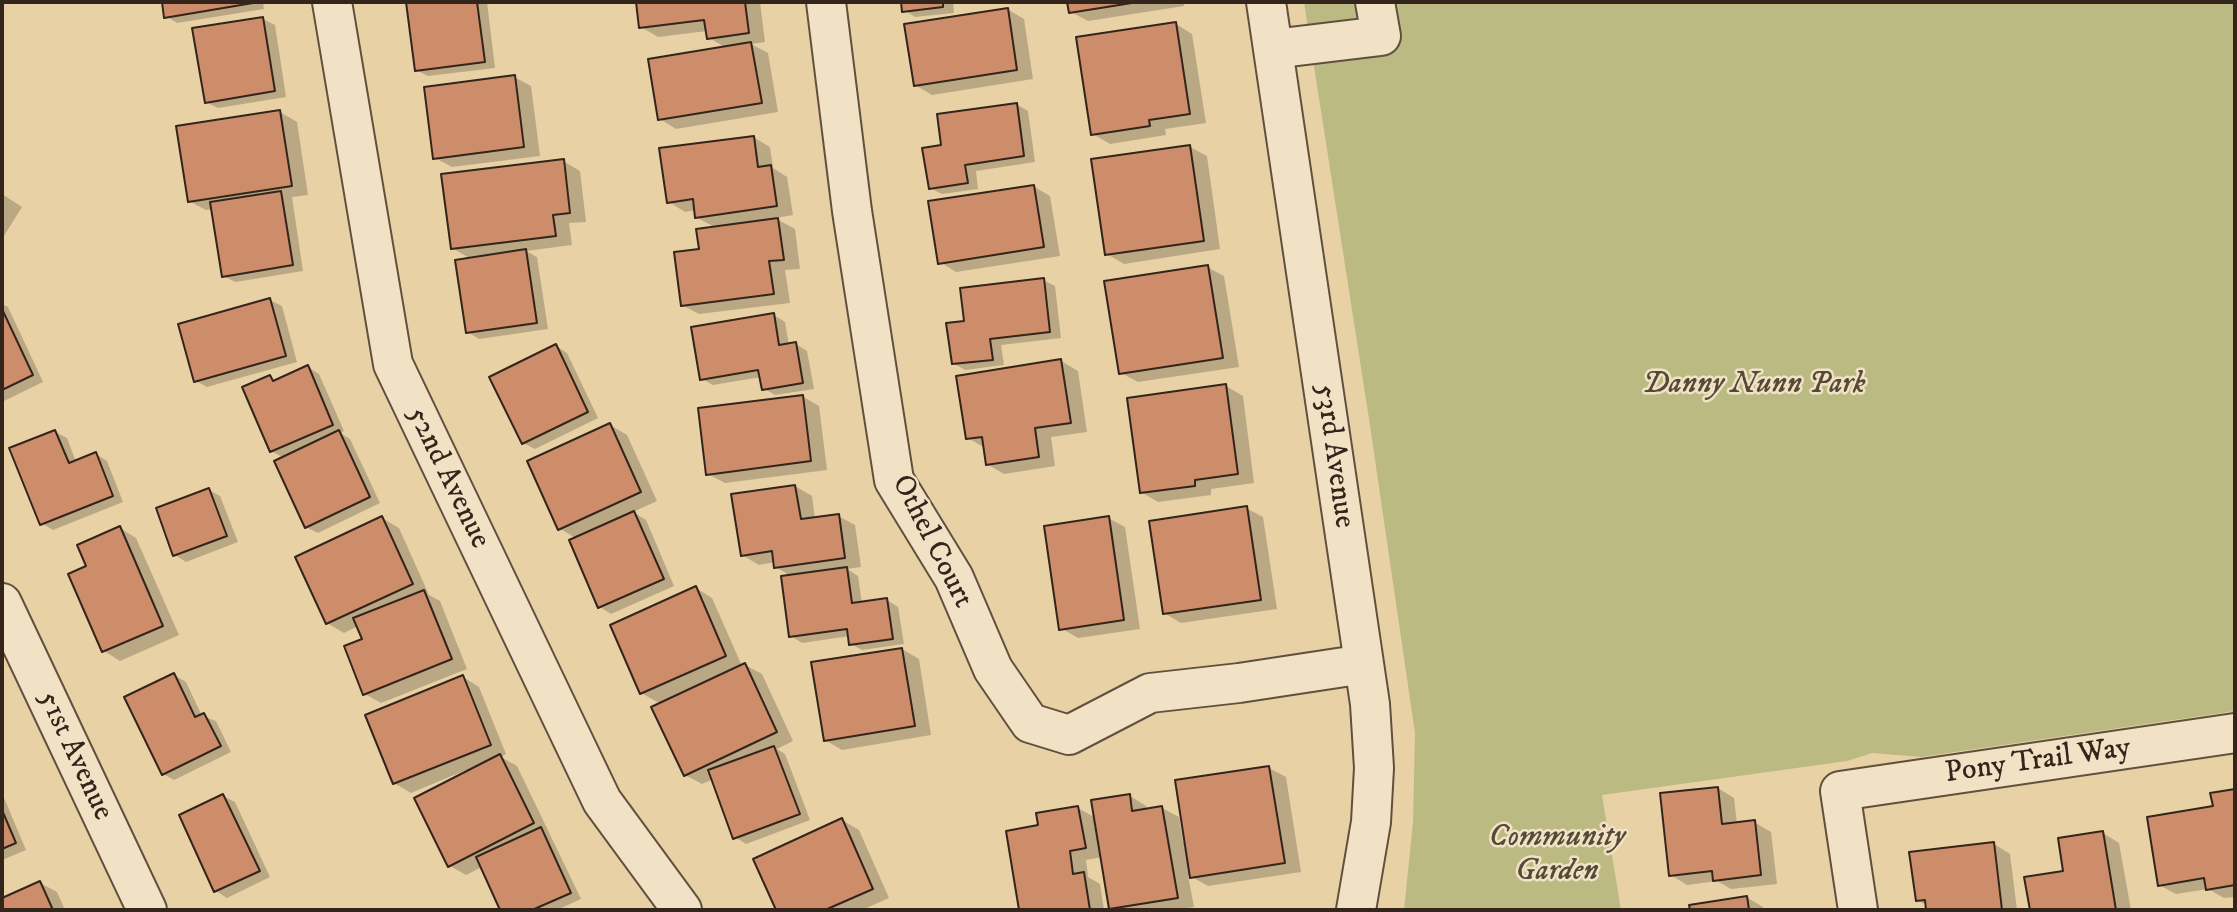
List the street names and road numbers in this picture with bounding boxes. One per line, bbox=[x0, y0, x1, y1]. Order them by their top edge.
street label: 53rd Avenue bbox=[1305, 382, 1361, 530]
street label: 52nd Avenue bbox=[397, 401, 497, 555]
street label: Othel Court bbox=[882, 470, 980, 614]
street label: 51st Avenue bbox=[28, 686, 120, 826]
street label: Pony Trail Way bbox=[1943, 731, 2133, 793]

